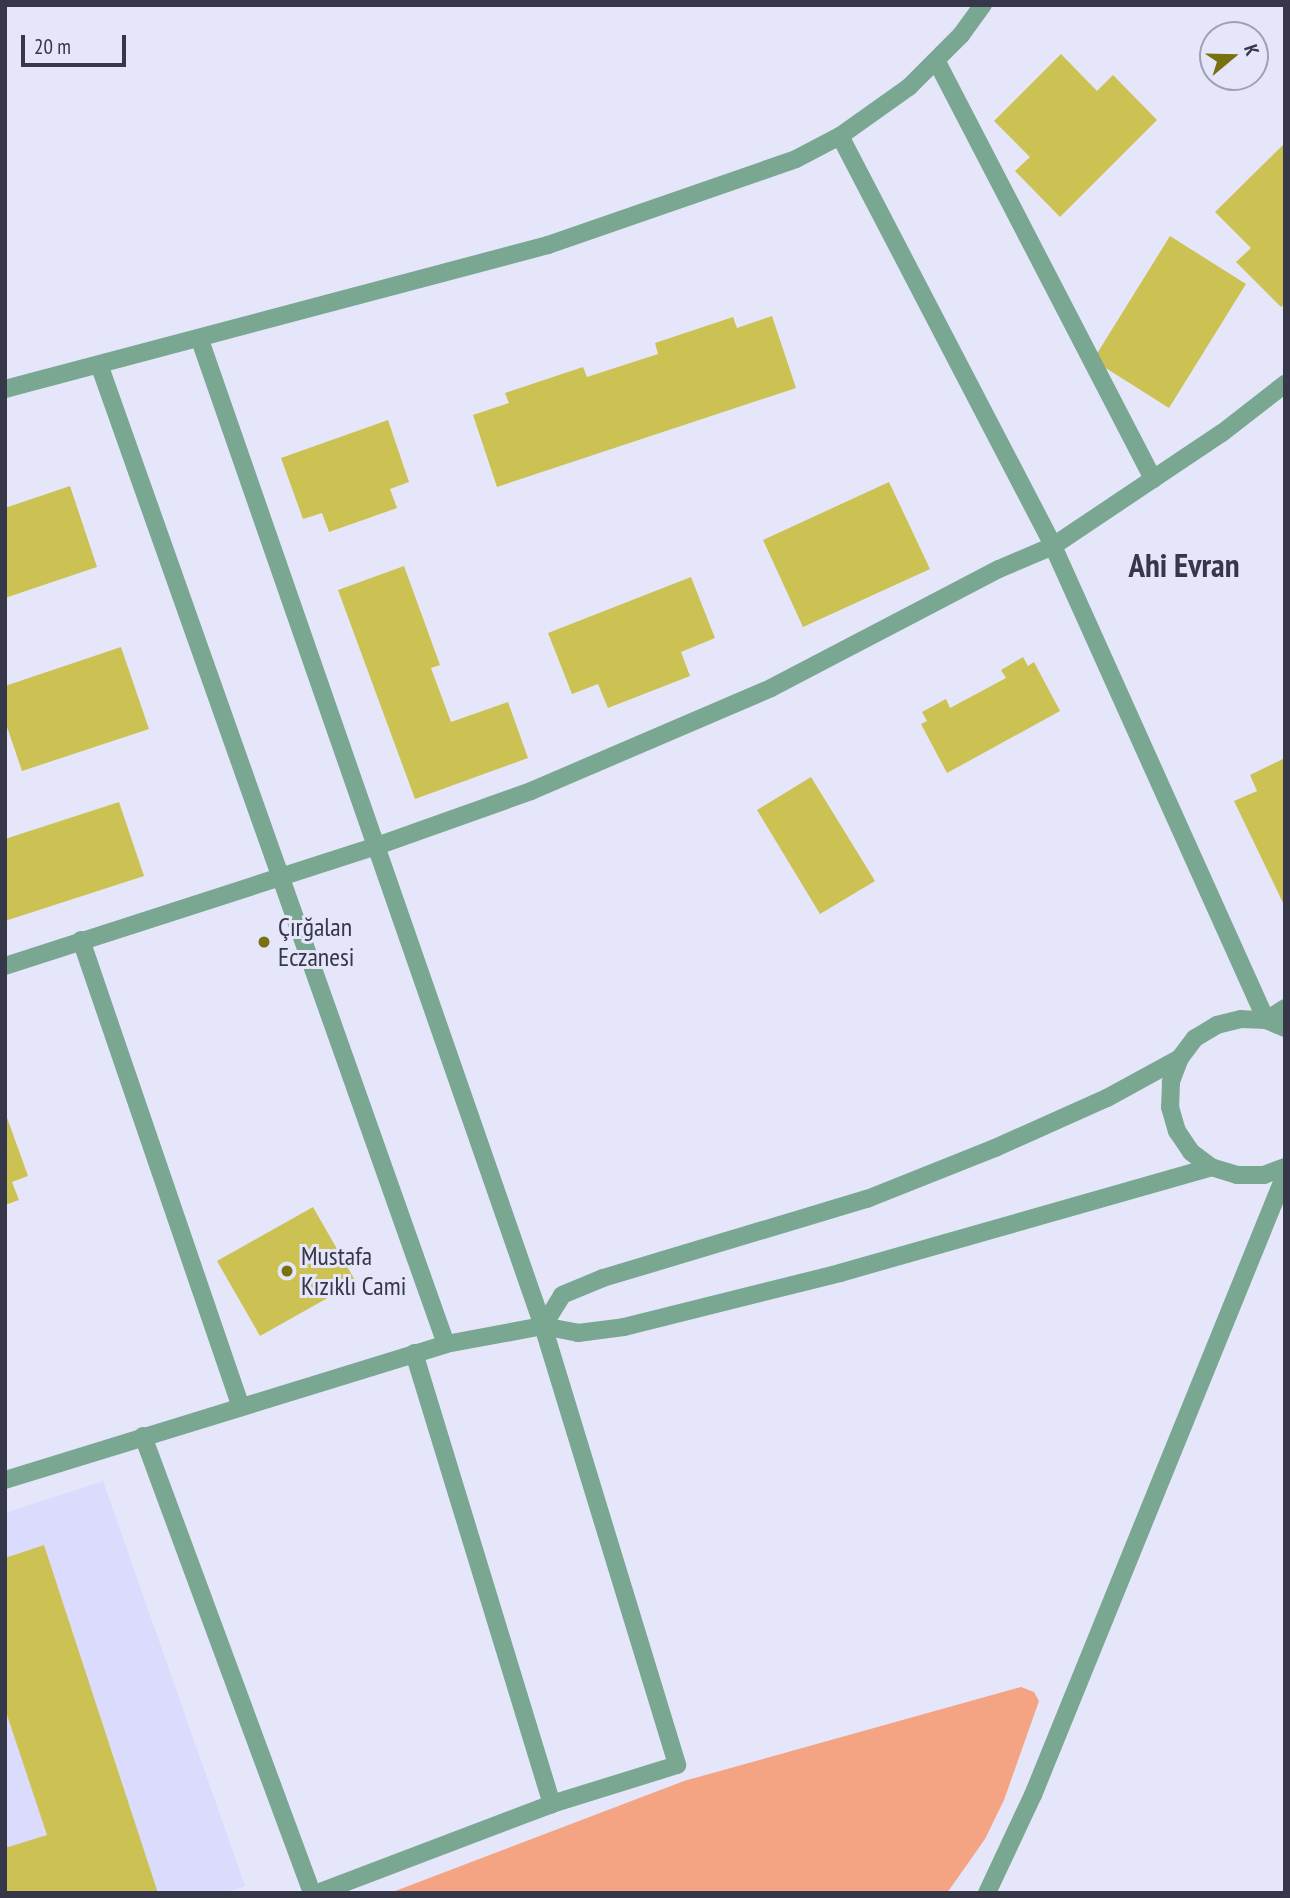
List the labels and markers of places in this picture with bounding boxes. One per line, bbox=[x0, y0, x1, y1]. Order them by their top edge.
place label: Çırğalan Eczanesi bbox=[278, 911, 354, 972]
marker: Çırğalan Eczanesi bbox=[256, 934, 272, 950]
place label: Mustafa Kızıklı Cami bbox=[301, 1240, 406, 1302]
marker: Mustafa Kızıklı Cami bbox=[279, 1263, 295, 1279]

